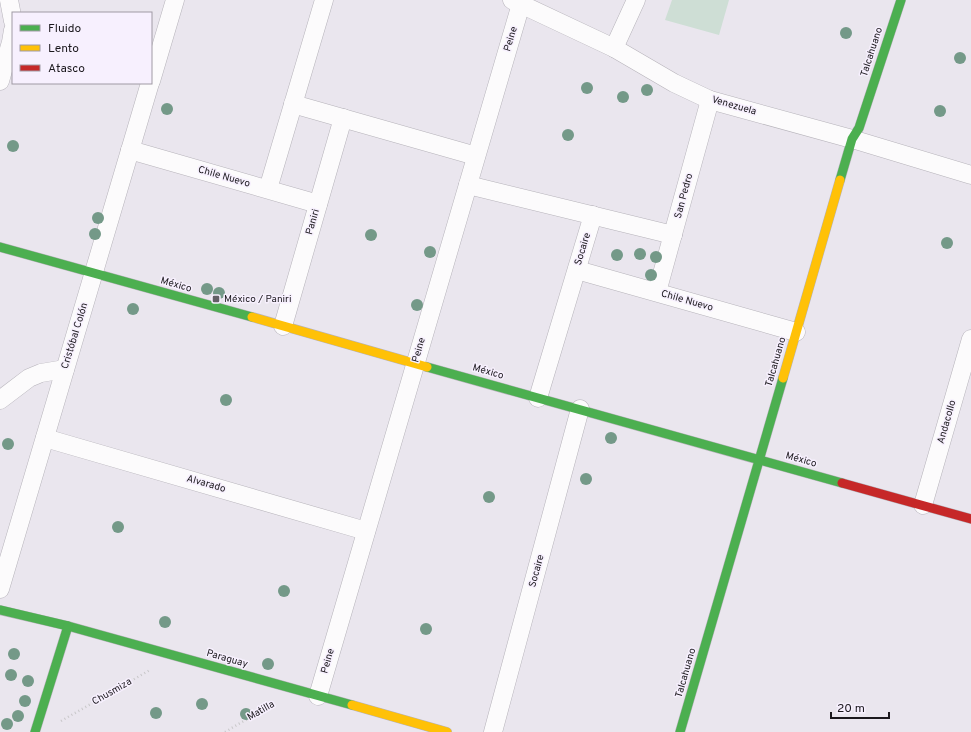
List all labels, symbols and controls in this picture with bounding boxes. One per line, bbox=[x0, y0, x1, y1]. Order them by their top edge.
legend bbox=[12, 12, 152, 84]
text: Fluido bbox=[48, 21, 81, 37]
street label: Peine bbox=[501, 25, 521, 53]
street label: Talcahuano bbox=[858, 25, 886, 78]
text: Lento bbox=[48, 41, 79, 57]
text: Atasco bbox=[48, 61, 85, 77]
street label: Venezuela bbox=[710, 93, 758, 119]
street label: Chile Nuevo bbox=[197, 163, 252, 191]
street label: San Pedro bbox=[672, 172, 696, 220]
street label: Paniri bbox=[303, 208, 323, 236]
street label: Socaire bbox=[572, 231, 594, 267]
street label: México bbox=[159, 274, 193, 296]
street label: Chile Nuevo bbox=[660, 287, 715, 315]
place label: México / Paniri bbox=[224, 293, 291, 306]
marker: México / Paniri bbox=[211, 294, 221, 304]
street label: Cristóbal Colón bbox=[59, 301, 91, 371]
street label: Talcahuano bbox=[763, 335, 789, 388]
street label: Peine bbox=[409, 336, 429, 364]
street label: México bbox=[471, 361, 505, 383]
street label: Andacollo bbox=[935, 398, 960, 445]
street label: México bbox=[784, 449, 818, 471]
street label: Alvarado bbox=[185, 472, 227, 496]
street label: Socaire bbox=[526, 553, 548, 589]
street label: Talcahuano bbox=[673, 646, 699, 699]
street label: Paraguay bbox=[205, 647, 249, 671]
street label: Peine bbox=[318, 647, 338, 675]
street label: Chusmiza bbox=[90, 675, 134, 709]
scale bar bbox=[831, 694, 889, 720]
street label: Matilla bbox=[245, 698, 277, 724]
text: 20 m bbox=[837, 701, 865, 717]

